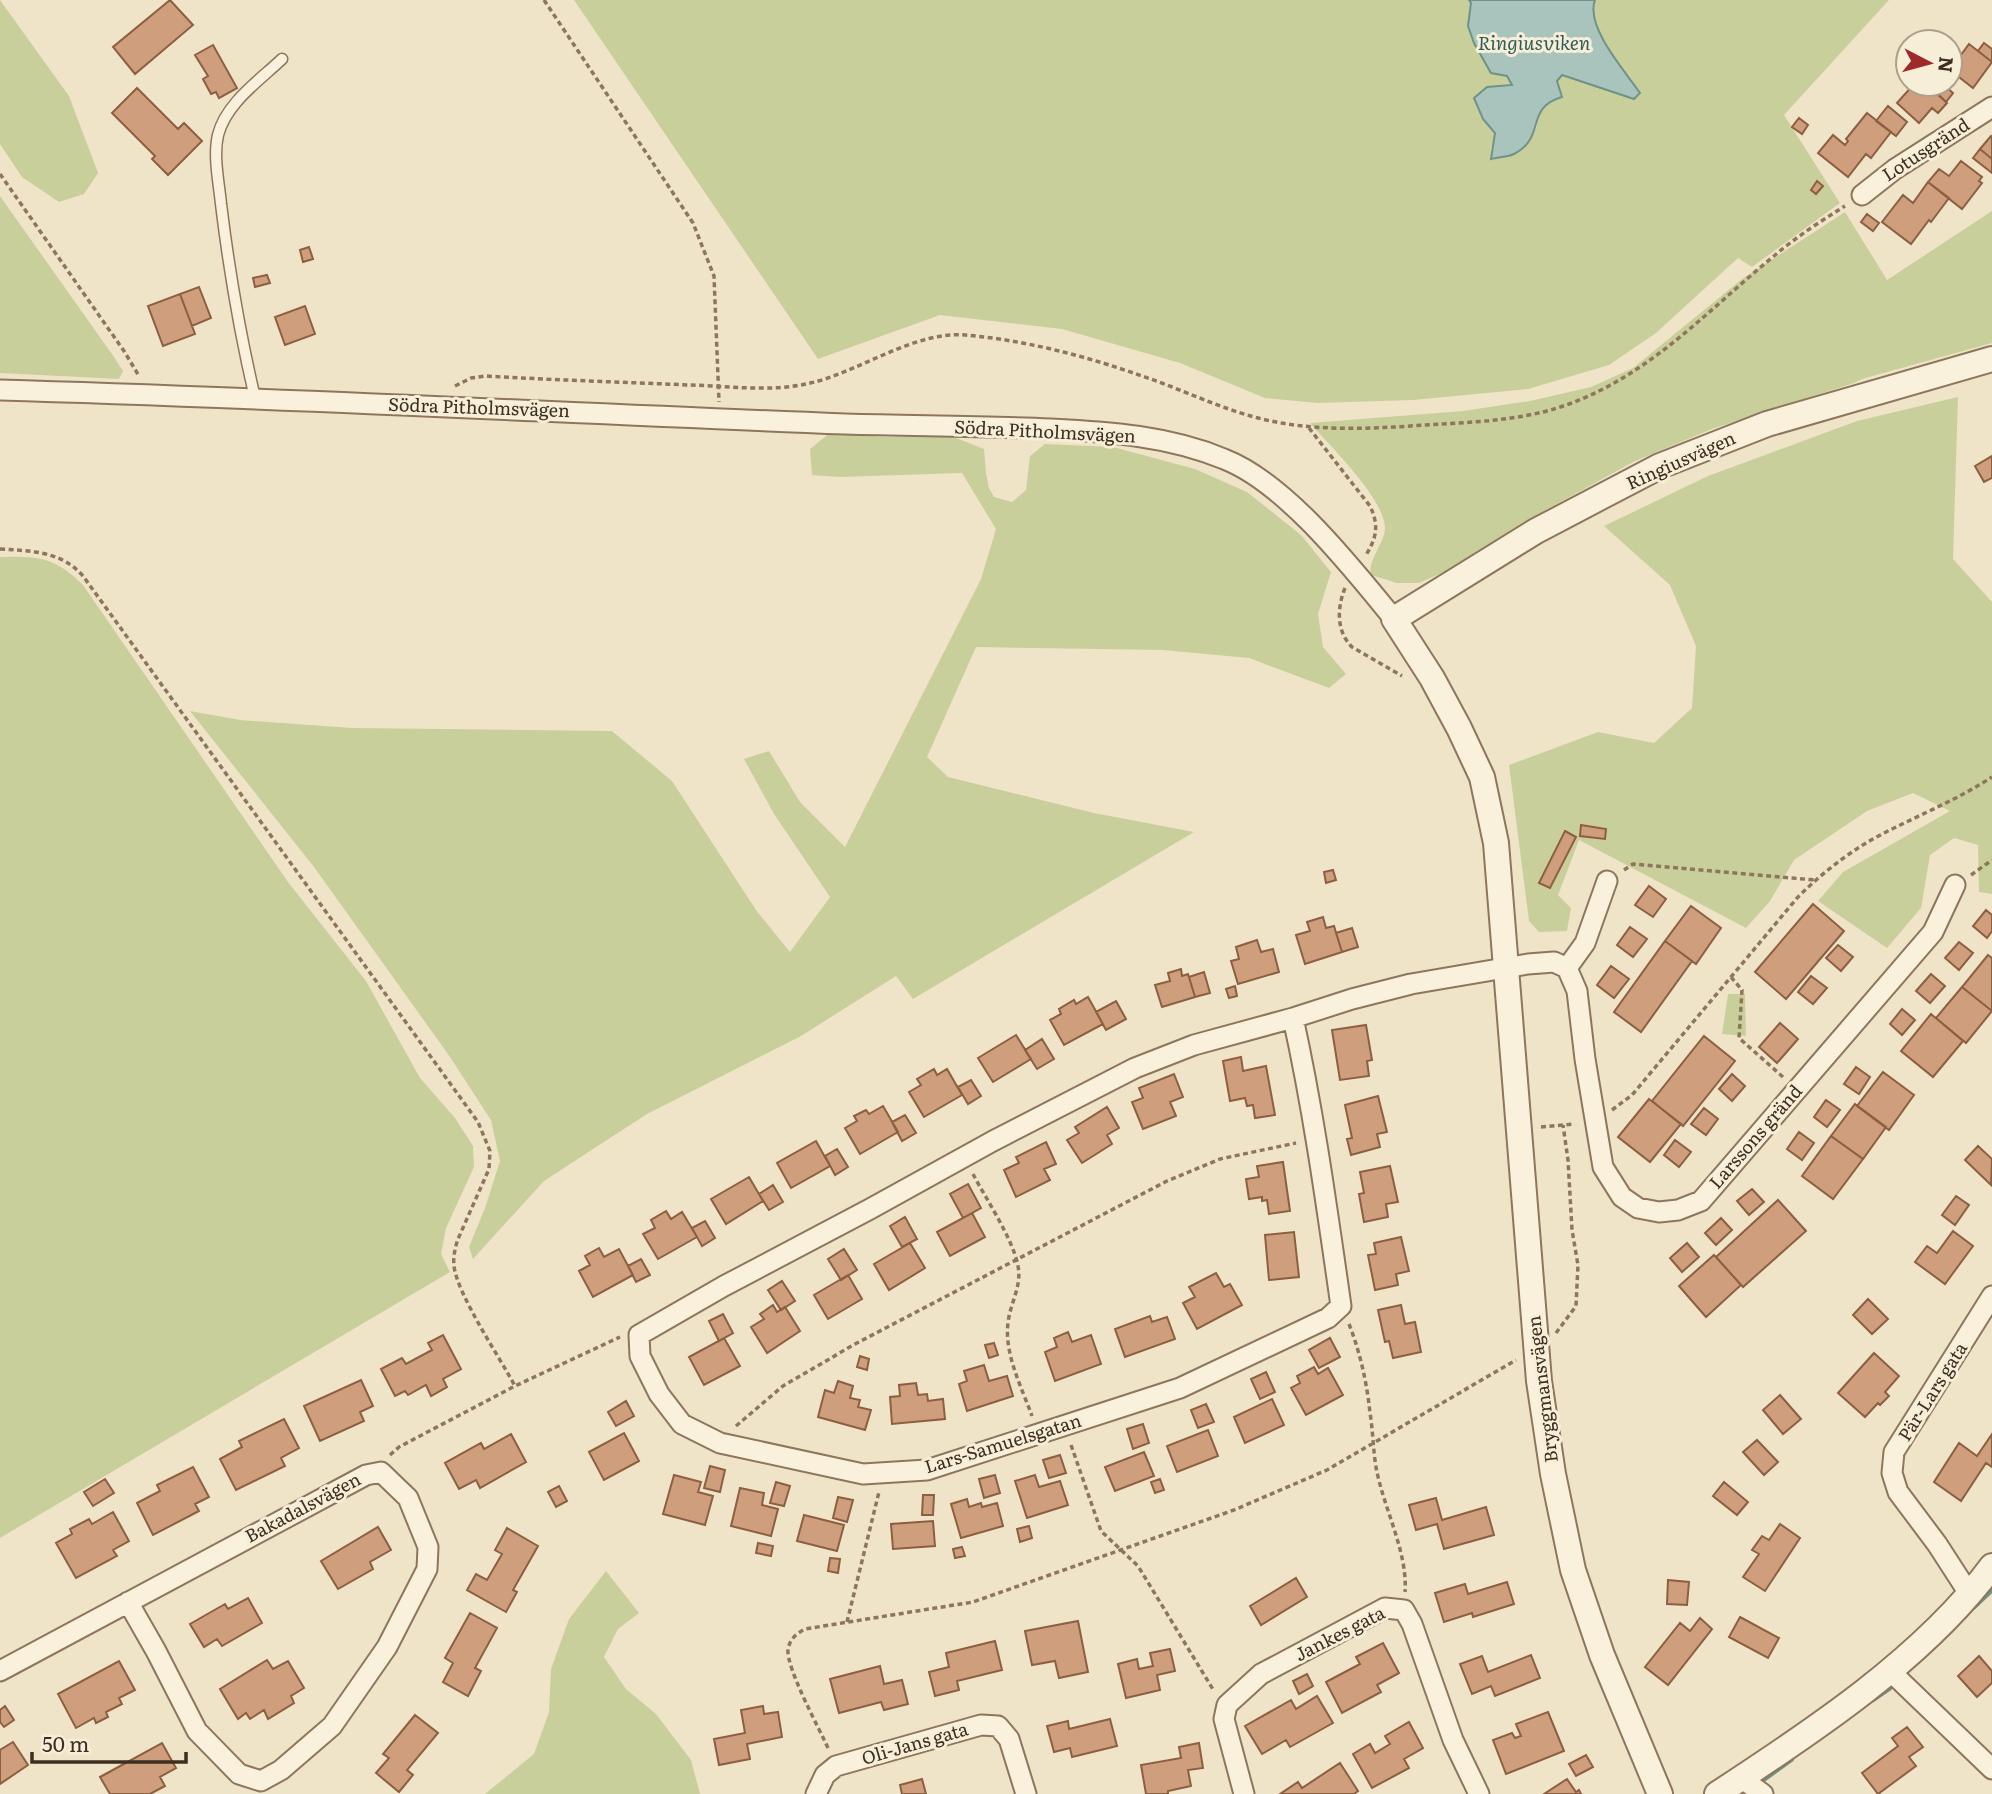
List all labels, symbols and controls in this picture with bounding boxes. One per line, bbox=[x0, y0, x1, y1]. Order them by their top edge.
water label: Ringiusviken bbox=[1478, 28, 1591, 56]
north arrow bbox=[1894, 28, 1964, 98]
text: N bbox=[1932, 55, 1962, 74]
street label: Lotusgränd bbox=[1876, 110, 1974, 187]
street label: Södra Pitholmsvägen bbox=[388, 390, 570, 423]
street label: Södra Pitholmsvägen bbox=[954, 412, 1137, 449]
street label: Ringiusvägen bbox=[1621, 423, 1739, 496]
street label: Larssons gränd bbox=[1702, 1078, 1808, 1194]
street label: Bryggmansvägen bbox=[1519, 1314, 1564, 1464]
street label: Pär-Lars gata bbox=[1891, 1336, 1973, 1446]
street label: Lars-Samuelsgatan bbox=[921, 1406, 1084, 1479]
street label: Bakadalsvägen bbox=[240, 1465, 365, 1549]
street label: Jankes gata bbox=[1289, 1598, 1389, 1667]
street label: Oli-Jans gata bbox=[858, 1714, 971, 1771]
scale bar bbox=[32, 1720, 186, 1764]
text: 50 m bbox=[42, 1727, 89, 1758]

